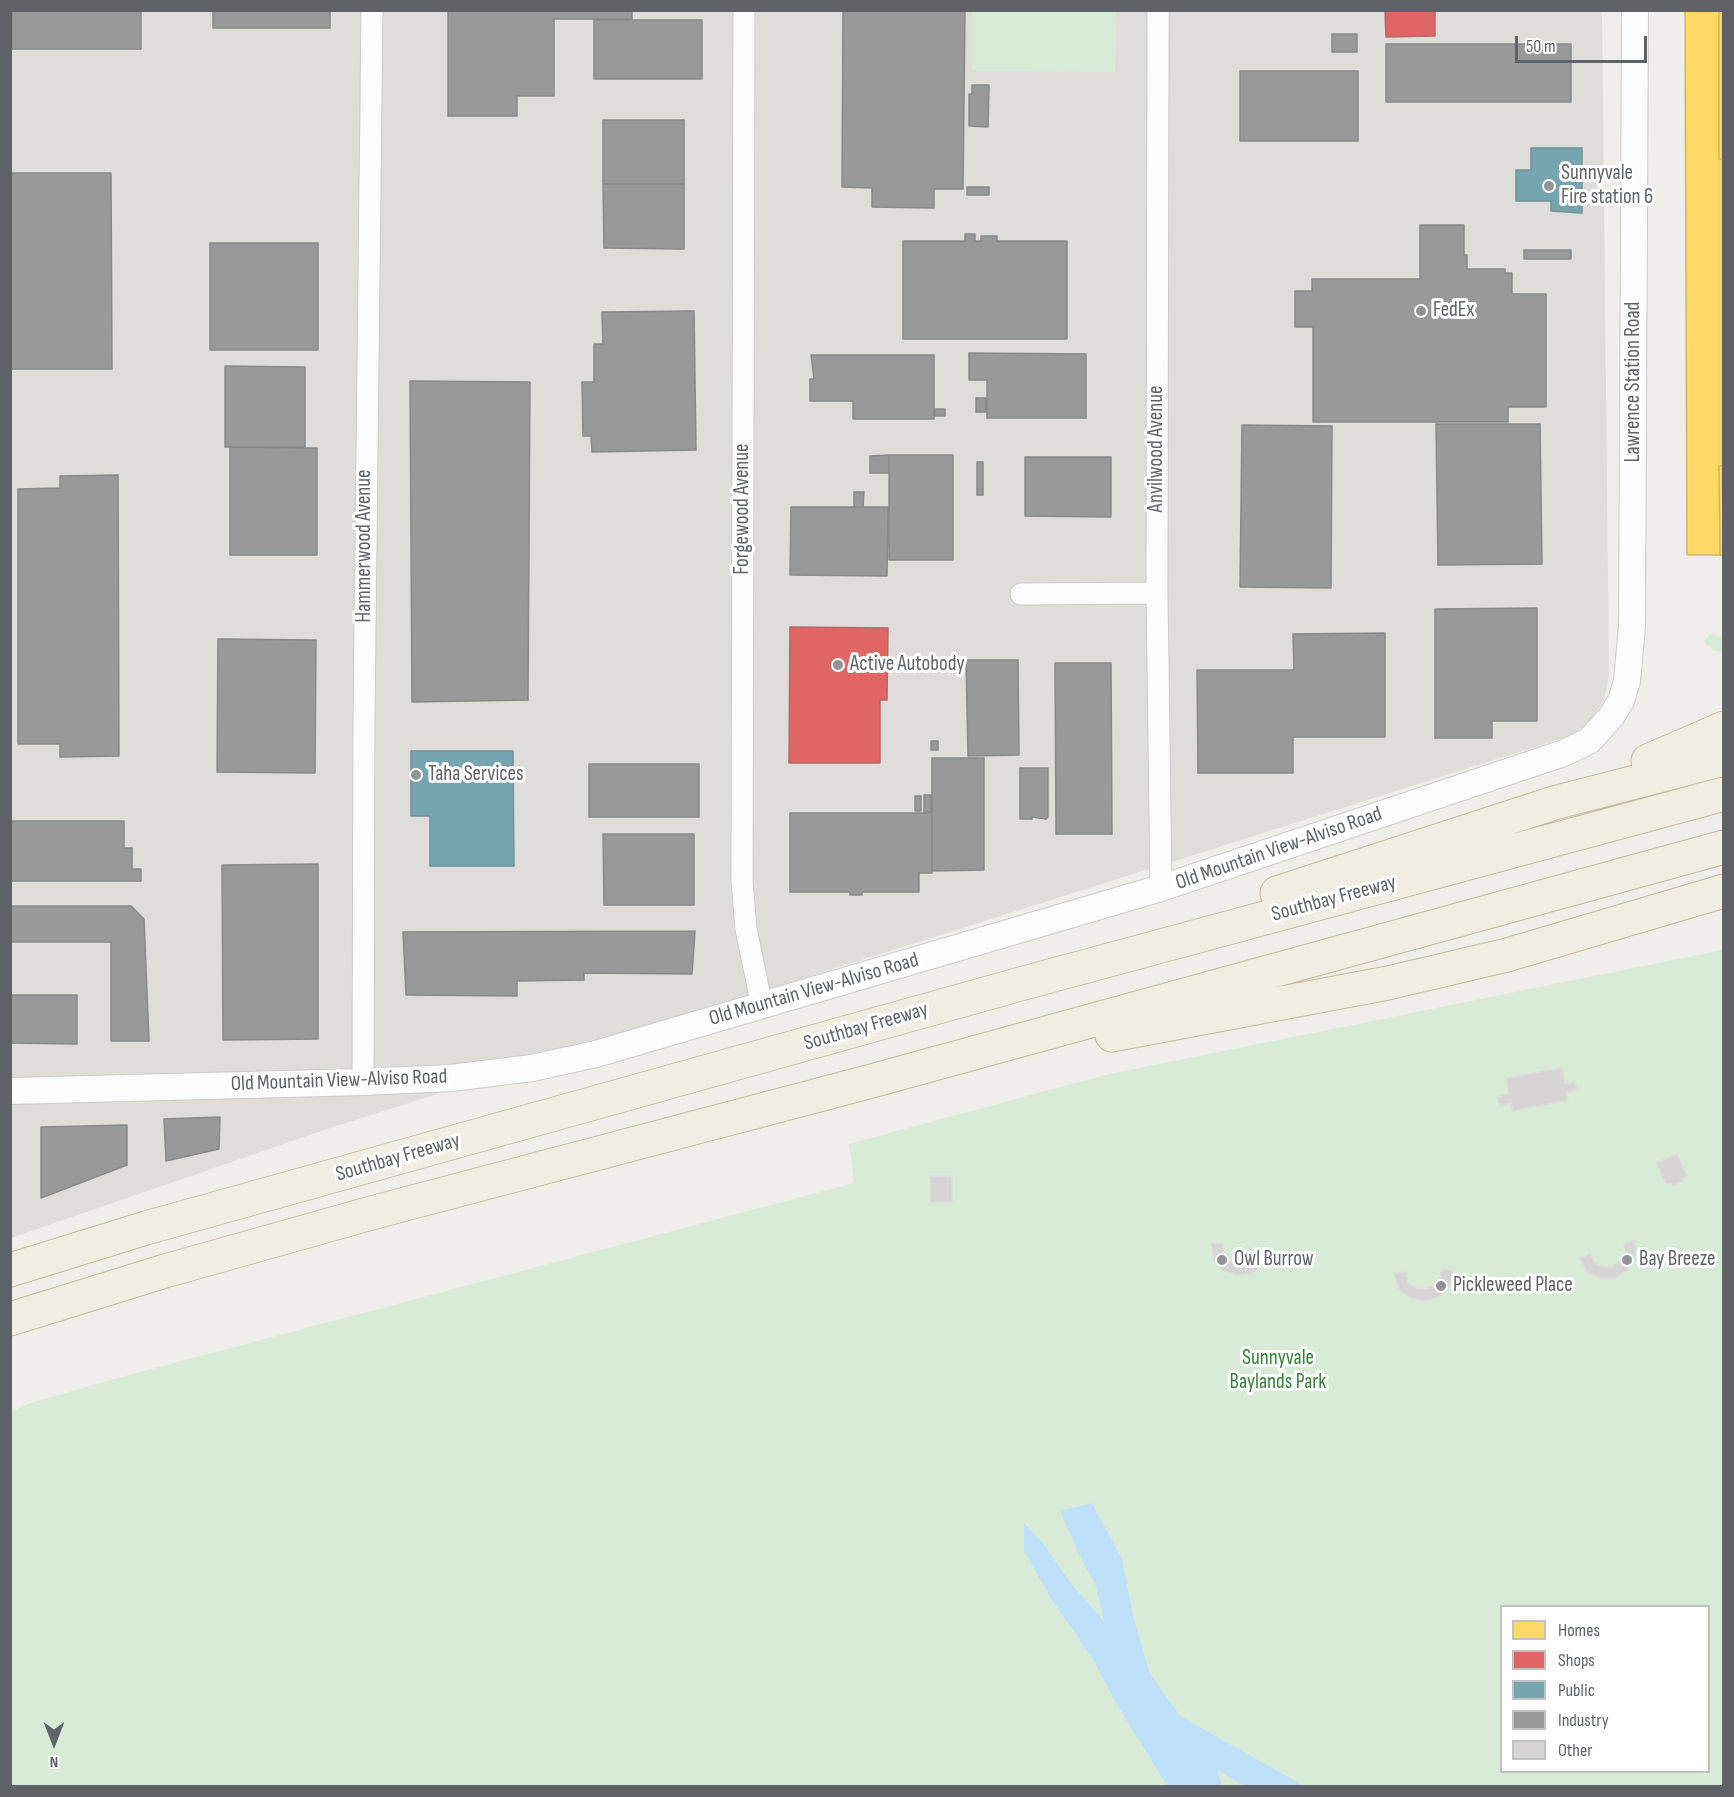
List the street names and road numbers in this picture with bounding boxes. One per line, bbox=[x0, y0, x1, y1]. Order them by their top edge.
street label: Lawrence Station Road bbox=[1621, 302, 1647, 462]
street label: Anvilwood Avenue bbox=[1144, 386, 1170, 512]
street label: Forgewood Avenue bbox=[730, 443, 756, 575]
street label: Hammerwood Avenue bbox=[352, 469, 378, 623]
street label: Old Mountain View-Alviso Road bbox=[1173, 802, 1385, 896]
street label: Southbay Freeway bbox=[1269, 870, 1399, 928]
street label: Old Mountain View-Alviso Road bbox=[706, 948, 922, 1032]
street label: Southbay Freeway bbox=[801, 997, 931, 1057]
street label: Old Mountain View-Alviso Road bbox=[230, 1065, 448, 1097]
street label: Southbay Freeway bbox=[333, 1128, 463, 1188]

